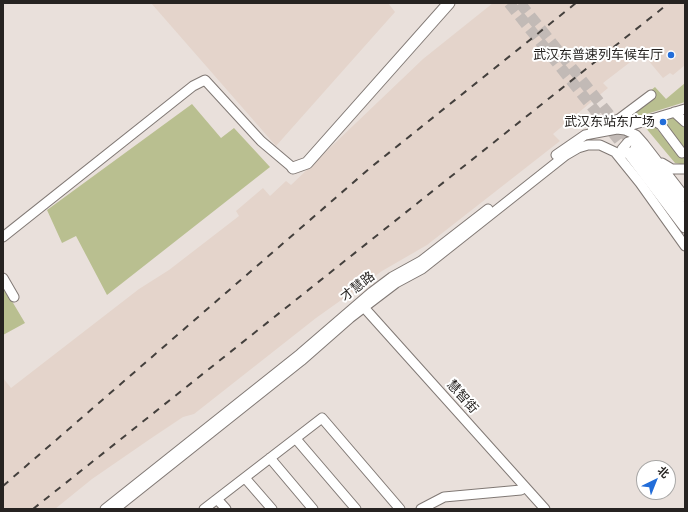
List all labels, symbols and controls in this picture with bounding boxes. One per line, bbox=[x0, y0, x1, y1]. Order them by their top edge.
place label: 武汉东普速列车候车厅 bbox=[533, 47, 663, 63]
marker: 武汉东普速列车候车厅 bbox=[666, 50, 676, 60]
place label: 武汉东站东广场 bbox=[564, 114, 655, 130]
marker: 武汉东站东广场 bbox=[658, 117, 668, 127]
street label: 才慧路 bbox=[338, 269, 378, 305]
street label: 慧智街 bbox=[443, 377, 481, 417]
north arrow bbox=[636, 460, 676, 500]
text: 北 bbox=[655, 463, 672, 481]

